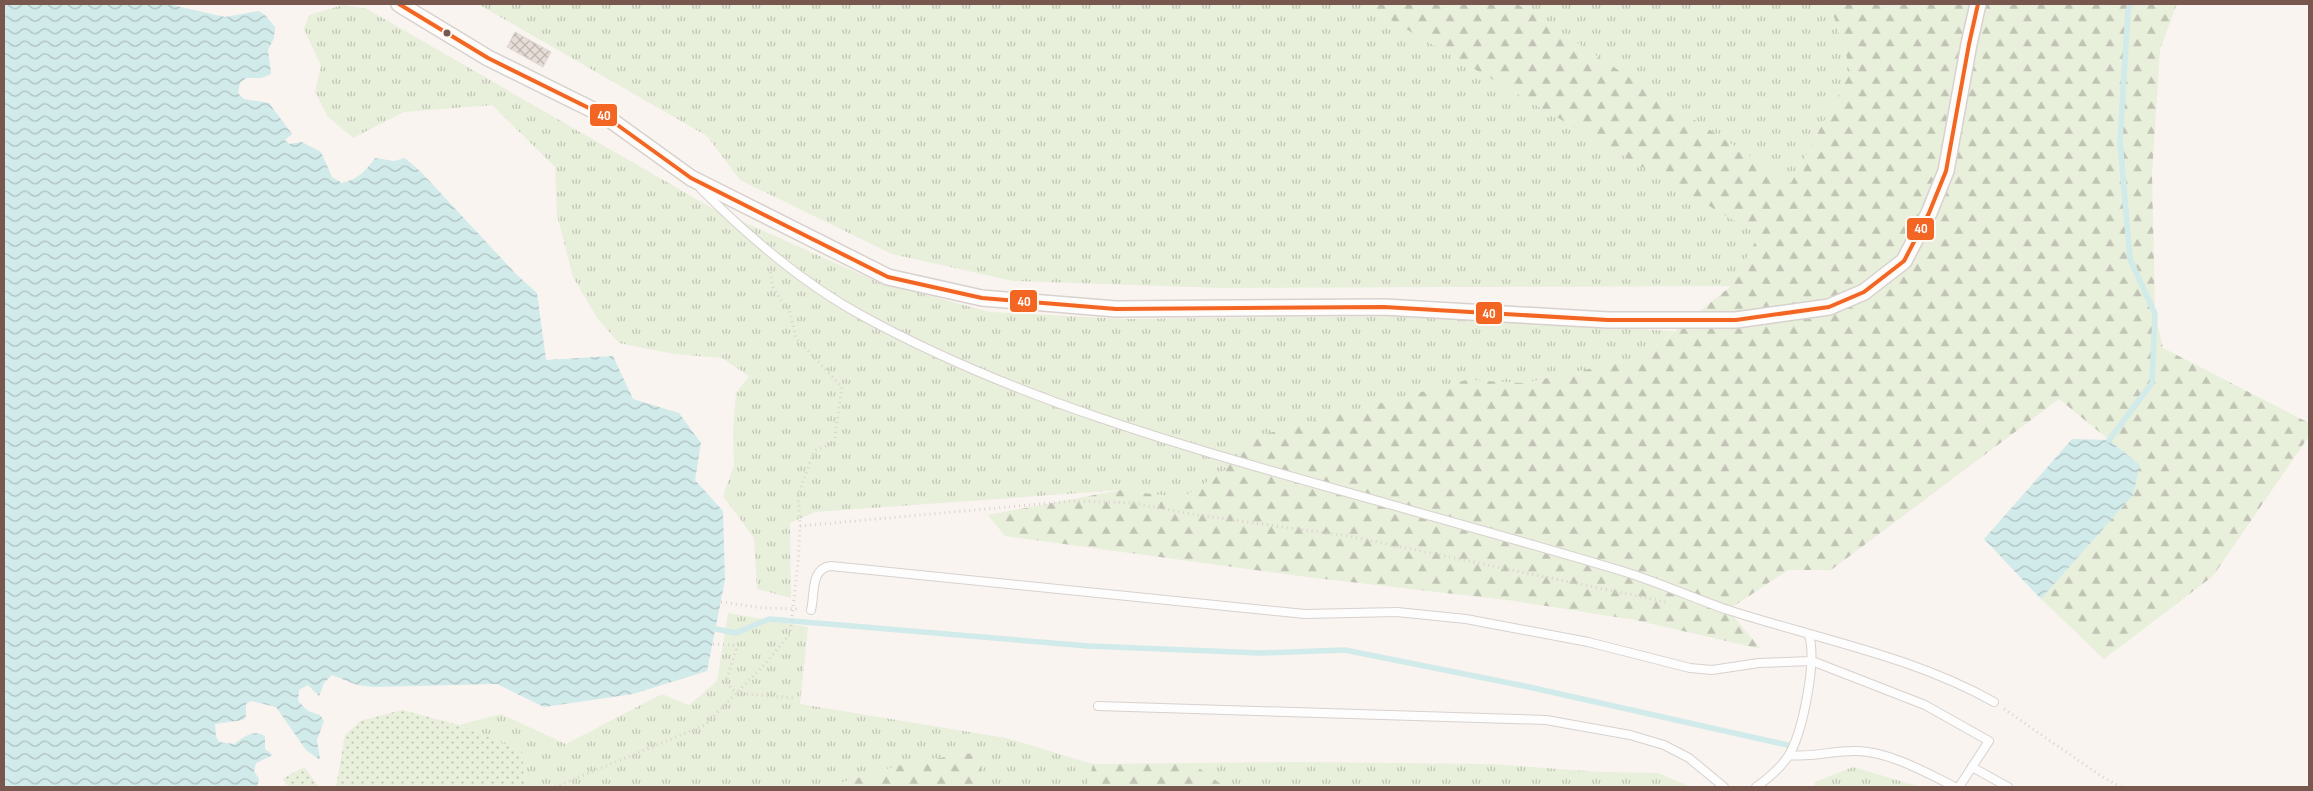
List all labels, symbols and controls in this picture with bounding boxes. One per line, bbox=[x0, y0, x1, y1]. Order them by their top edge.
unlabelled marker bbox=[442, 28, 452, 38]
line badge: 40 bbox=[589, 103, 618, 127]
text: 40 bbox=[597, 107, 611, 124]
line badge: 40 bbox=[1906, 217, 1935, 241]
text: 40 bbox=[1914, 220, 1928, 237]
line badge: 40 bbox=[1009, 289, 1038, 313]
text: 40 bbox=[1017, 293, 1031, 310]
line badge: 40 bbox=[1475, 301, 1503, 325]
text: 40 bbox=[1482, 305, 1496, 322]

